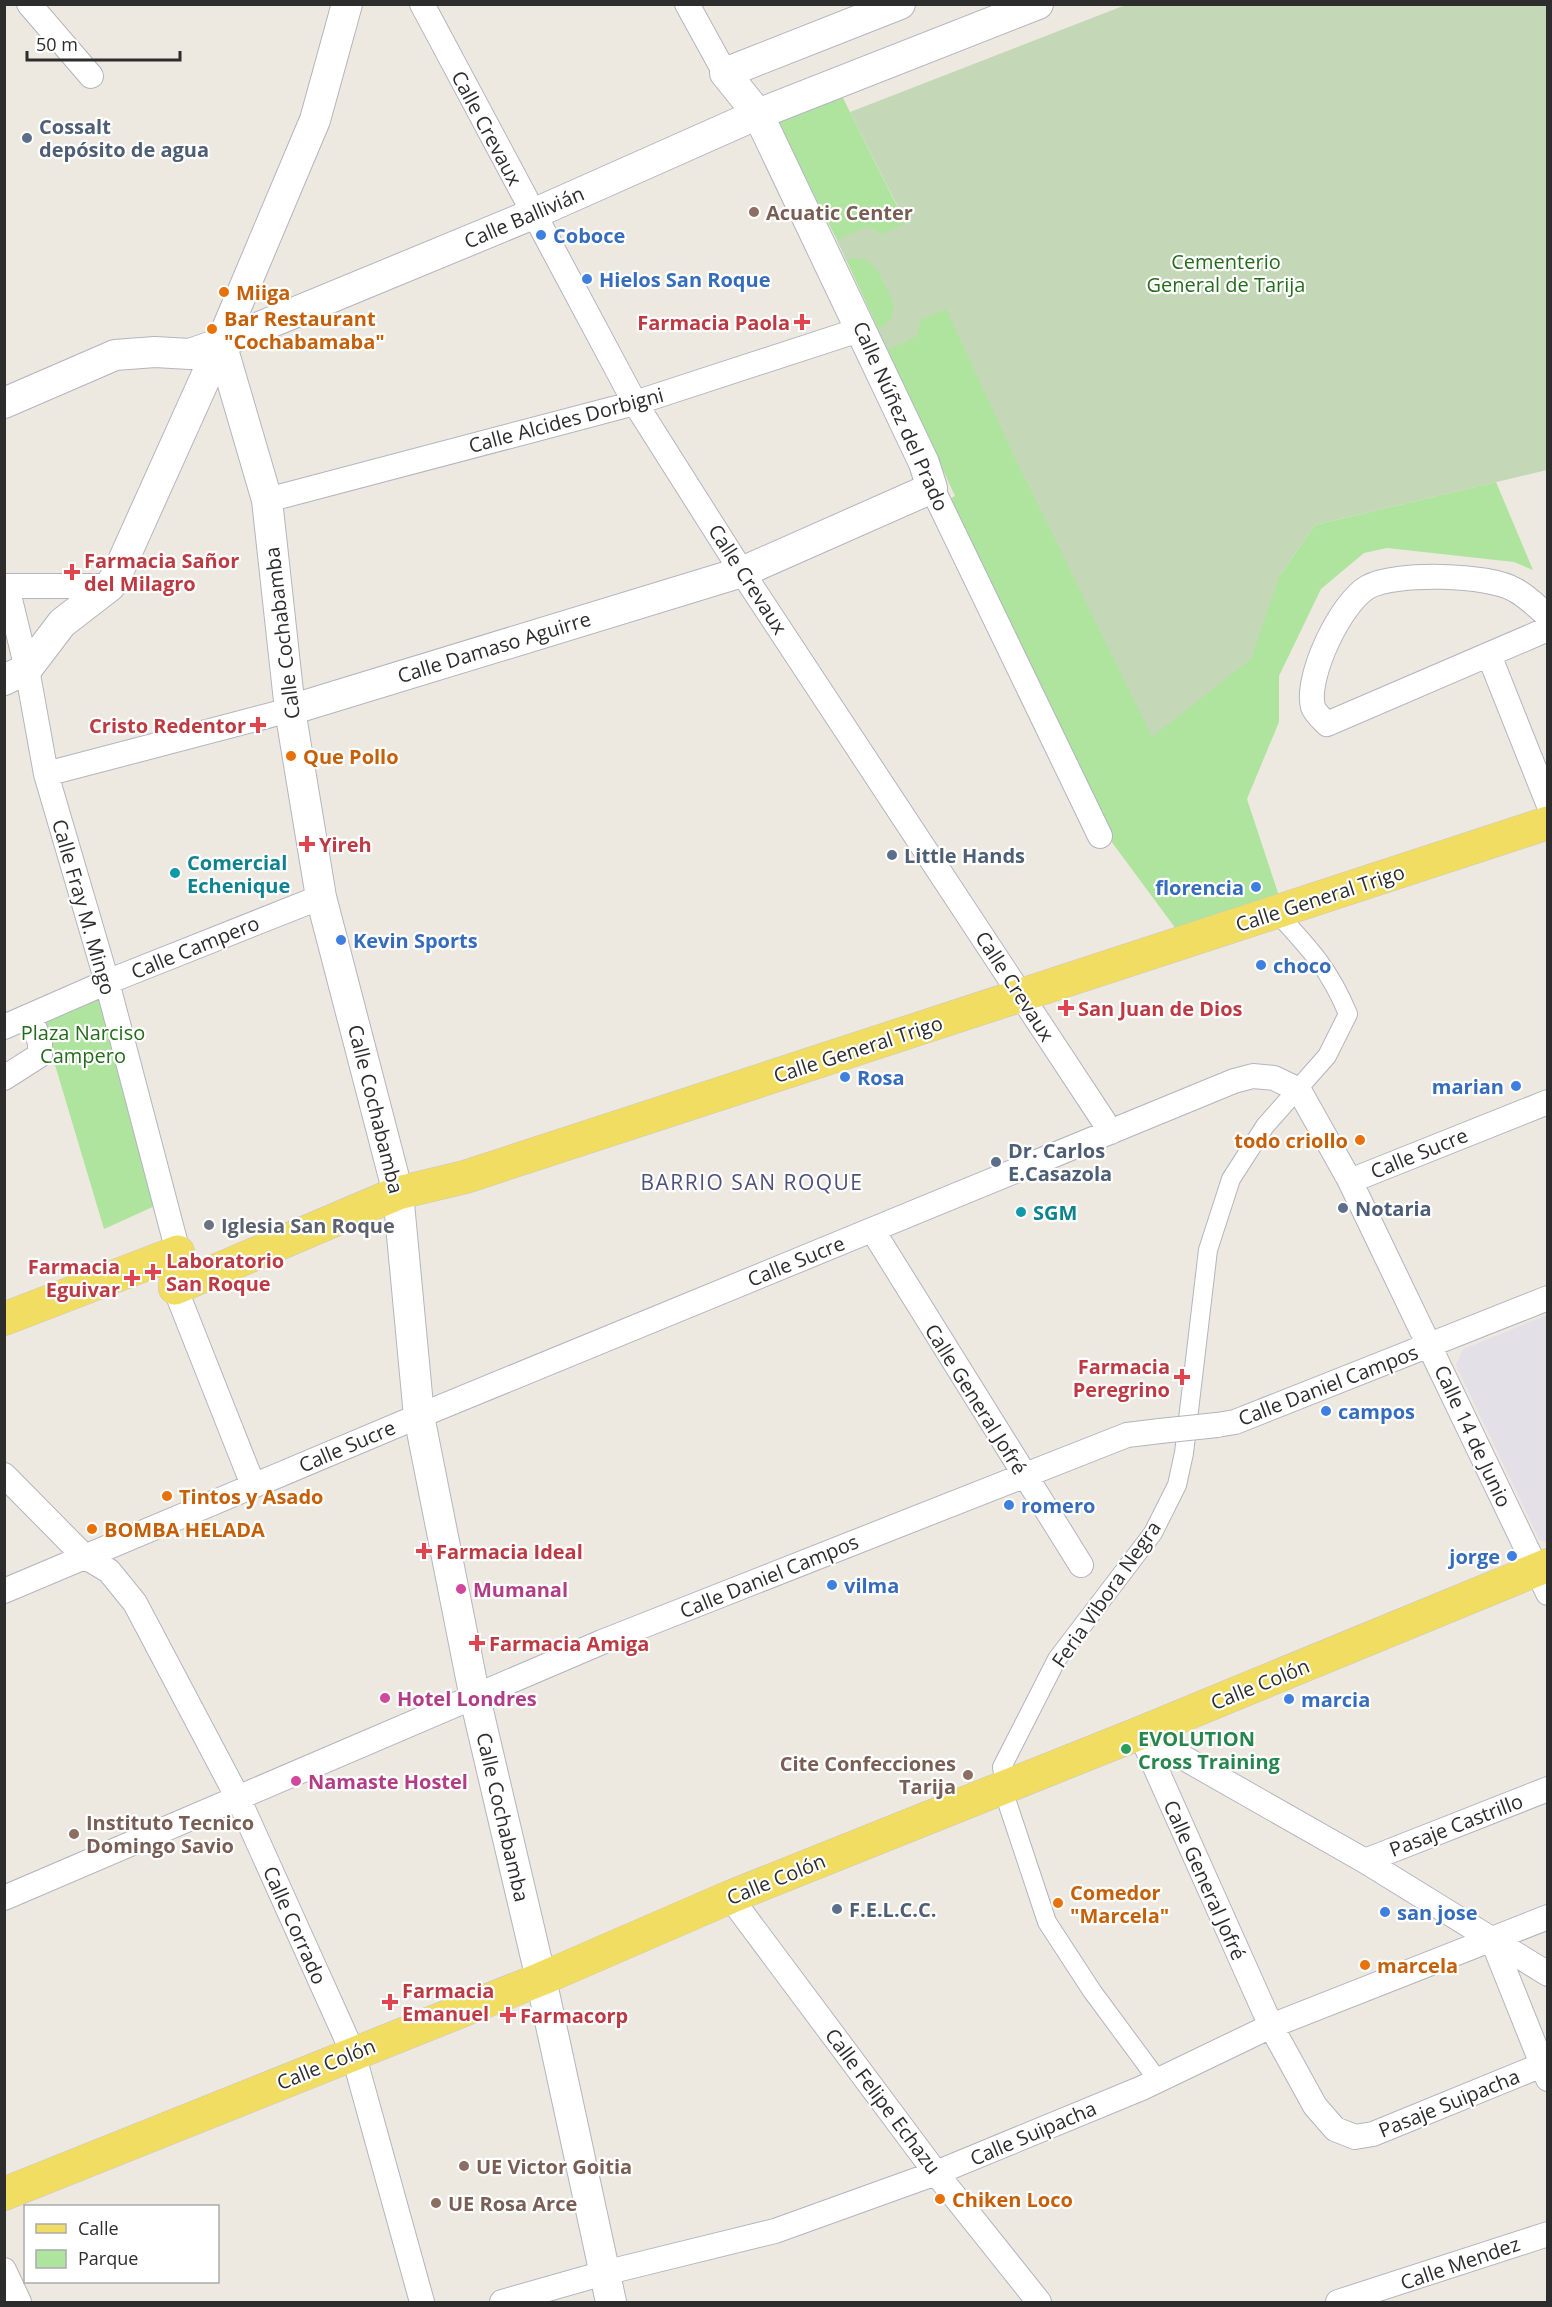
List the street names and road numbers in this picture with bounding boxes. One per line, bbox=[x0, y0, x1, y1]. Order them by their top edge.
street label: Calle Crevaux bbox=[445, 66, 529, 190]
street label: Calle Ballivián bbox=[460, 180, 588, 254]
street label: Calle Núñez del Prado bbox=[847, 317, 955, 515]
street label: Calle Alcides Dorbigni bbox=[465, 381, 667, 459]
street label: Calle Crevaux bbox=[702, 519, 794, 640]
street label: Calle Cochabamba bbox=[258, 545, 306, 721]
street label: Calle Damaso Aguirre bbox=[394, 605, 594, 689]
street label: Calle Fray M. Mingo bbox=[46, 816, 122, 998]
street label: Calle General Trigo bbox=[1232, 858, 1408, 938]
street label: Calle Campero bbox=[127, 909, 263, 985]
street label: Calle Crevaux bbox=[969, 926, 1061, 1047]
street label: Calle General Trigo bbox=[770, 1009, 946, 1089]
street label: Calle Cochabamba bbox=[342, 1022, 410, 1196]
street label: Calle Sucre bbox=[1366, 1121, 1472, 1185]
street label: Calle Sucre bbox=[743, 1229, 849, 1293]
street label: Calle General Jofré bbox=[919, 1319, 1033, 1479]
street label: Calle Daniel Campos bbox=[1234, 1338, 1422, 1432]
street label: Calle 14 de Junio bbox=[1428, 1361, 1518, 1511]
street label: Calle Sucre bbox=[295, 1414, 399, 1478]
street label: Feria Vibora Negra bbox=[1045, 1515, 1167, 1673]
street label: Calle Daniel Campos bbox=[676, 1528, 862, 1624]
street label: Calle Colón bbox=[1207, 1652, 1313, 1716]
street label: Calle Cochabamba bbox=[470, 1730, 536, 1904]
street label: Pasaje Castrillo bbox=[1385, 1787, 1527, 1863]
street label: Calle General Jofré bbox=[1158, 1796, 1252, 1964]
street label: Calle Colón bbox=[723, 1847, 829, 1911]
street label: Calle Corrado bbox=[257, 1862, 333, 1988]
street label: Calle Felipe Echazu bbox=[819, 2022, 947, 2180]
street label: Calle Colón bbox=[273, 2032, 379, 2096]
street label: Pasaje Suipacha bbox=[1374, 2062, 1524, 2144]
street label: Calle Suipacha bbox=[966, 2094, 1100, 2172]
street label: Calle Mendez bbox=[1397, 2230, 1523, 2296]

